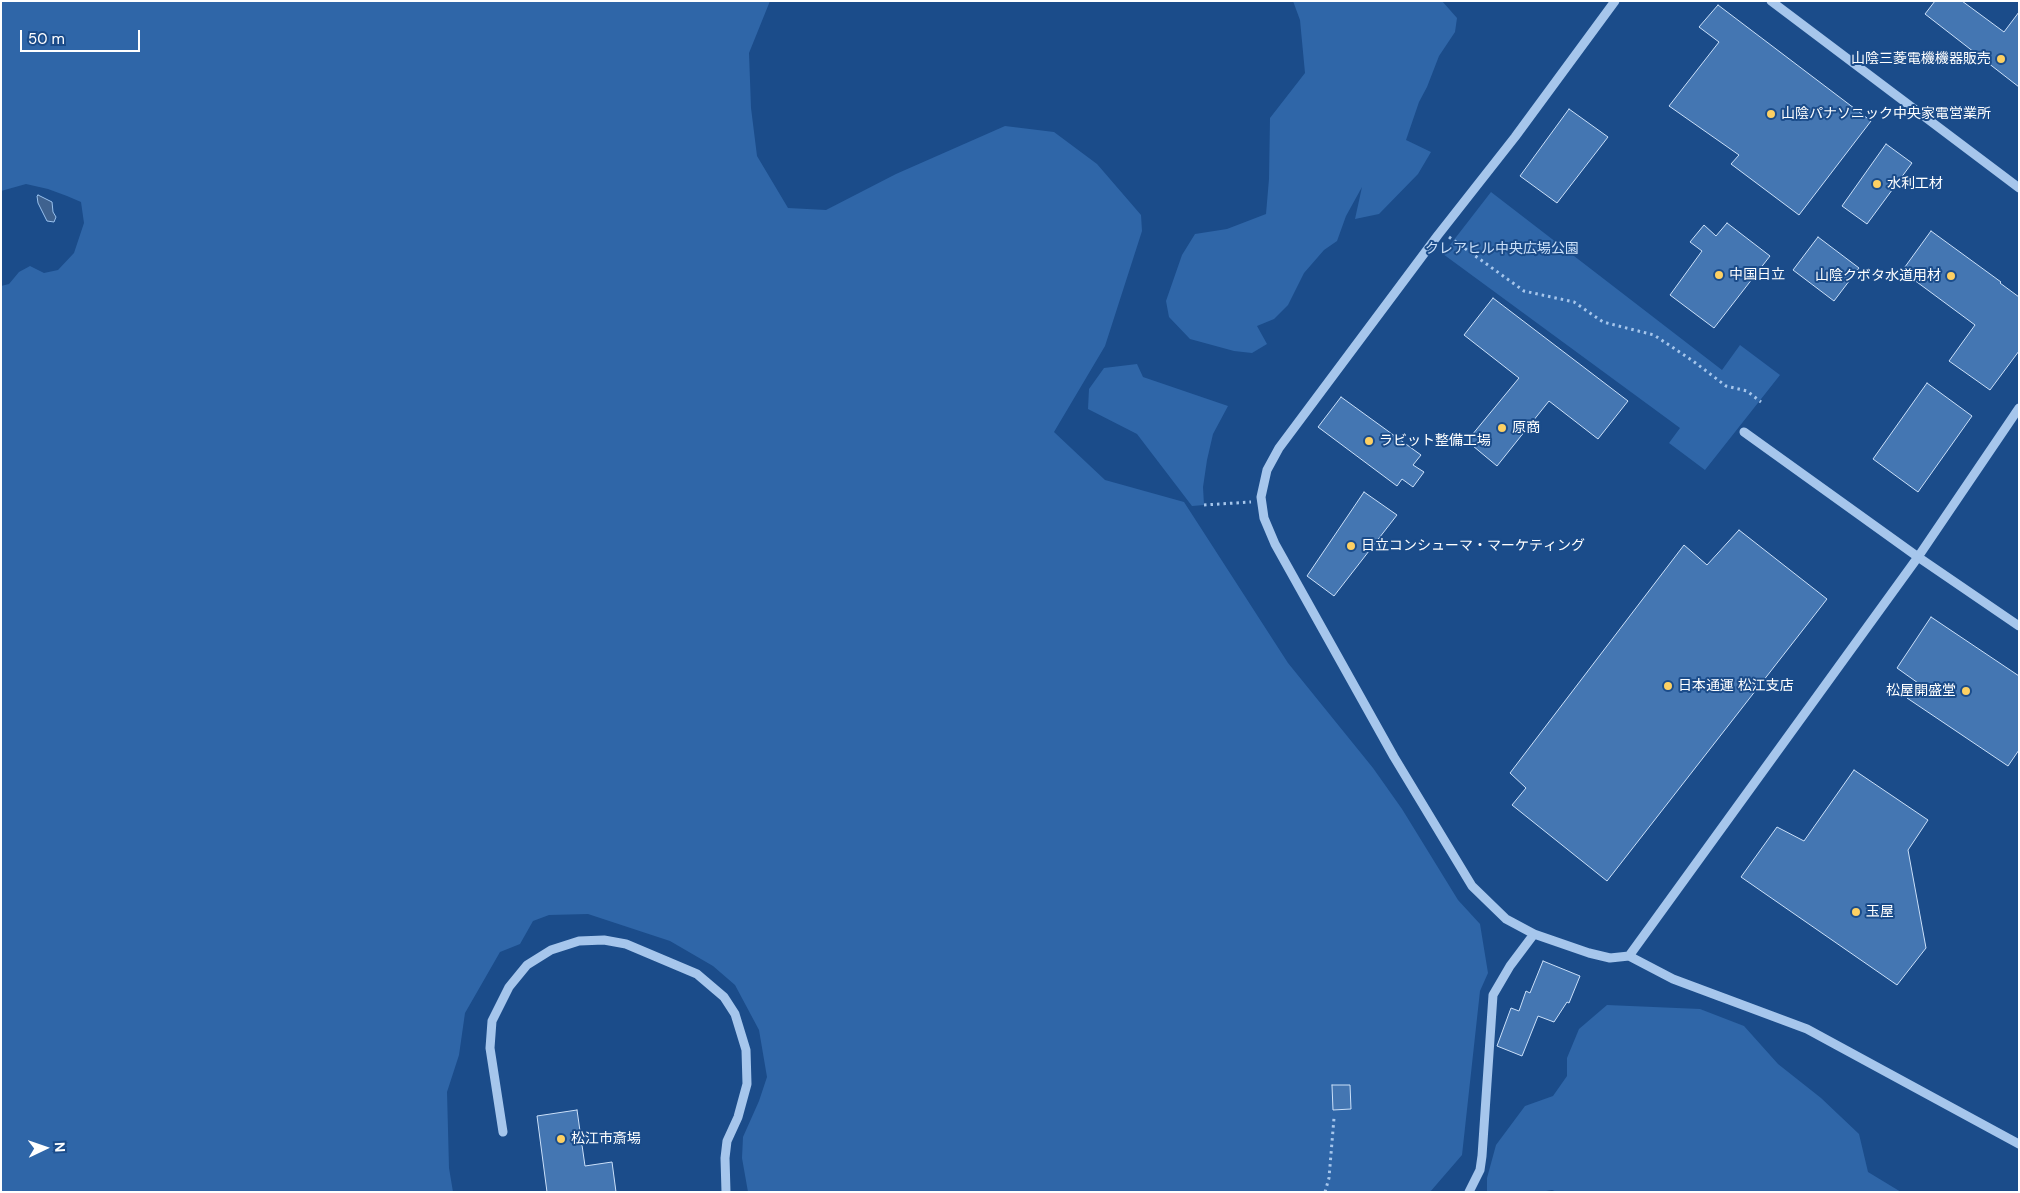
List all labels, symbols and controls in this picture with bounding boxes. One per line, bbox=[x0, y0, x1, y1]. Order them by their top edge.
scale bar bbox=[22, 20, 142, 52]
text: 50 m bbox=[28, 29, 65, 49]
place label: 山陰三菱電機機器販売 bbox=[1851, 51, 1991, 67]
marker: 山陰三菱電機機器販売 bbox=[1995, 53, 2007, 65]
place label: 山陰パナソニック中央家電営業所 bbox=[1781, 106, 1991, 122]
marker: 山陰パナソニック中央家電営業所 bbox=[1765, 108, 1777, 120]
place label: 水利工材 bbox=[1887, 176, 1943, 192]
marker: 水利工材 bbox=[1871, 178, 1883, 190]
park label: クレアヒル中央広場公園 bbox=[1425, 241, 1579, 257]
place label: 中国日立 bbox=[1729, 267, 1785, 283]
place label: 山陰クボタ水道用材 bbox=[1815, 268, 1941, 284]
marker: 中国日立 bbox=[1713, 269, 1725, 281]
marker: 山陰クボタ水道用材 bbox=[1945, 270, 1957, 282]
place label: 原商 bbox=[1512, 420, 1540, 436]
marker: 原商 bbox=[1496, 422, 1508, 434]
place label: ラビット整備工場 bbox=[1379, 433, 1491, 449]
marker: ラビット整備工場 bbox=[1363, 435, 1375, 447]
place label: 日立コンシューマ・マーケティング bbox=[1361, 538, 1585, 554]
marker: 日立コンシューマ・マーケティング bbox=[1345, 540, 1357, 552]
place label: 日本通運 松江支店 bbox=[1678, 678, 1794, 694]
marker: 日本通運 松江支店 bbox=[1662, 680, 1674, 692]
place label: 松屋開盛堂 bbox=[1886, 683, 1956, 699]
marker: 松屋開盛堂 bbox=[1960, 685, 1972, 697]
place label: 玉屋 bbox=[1866, 904, 1894, 920]
marker: 玉屋 bbox=[1850, 906, 1862, 918]
north arrow bbox=[20, 1123, 70, 1173]
place label: 松江市斎場 bbox=[571, 1131, 641, 1147]
marker: 松江市斎場 bbox=[555, 1133, 567, 1145]
text: N bbox=[51, 1142, 69, 1153]

